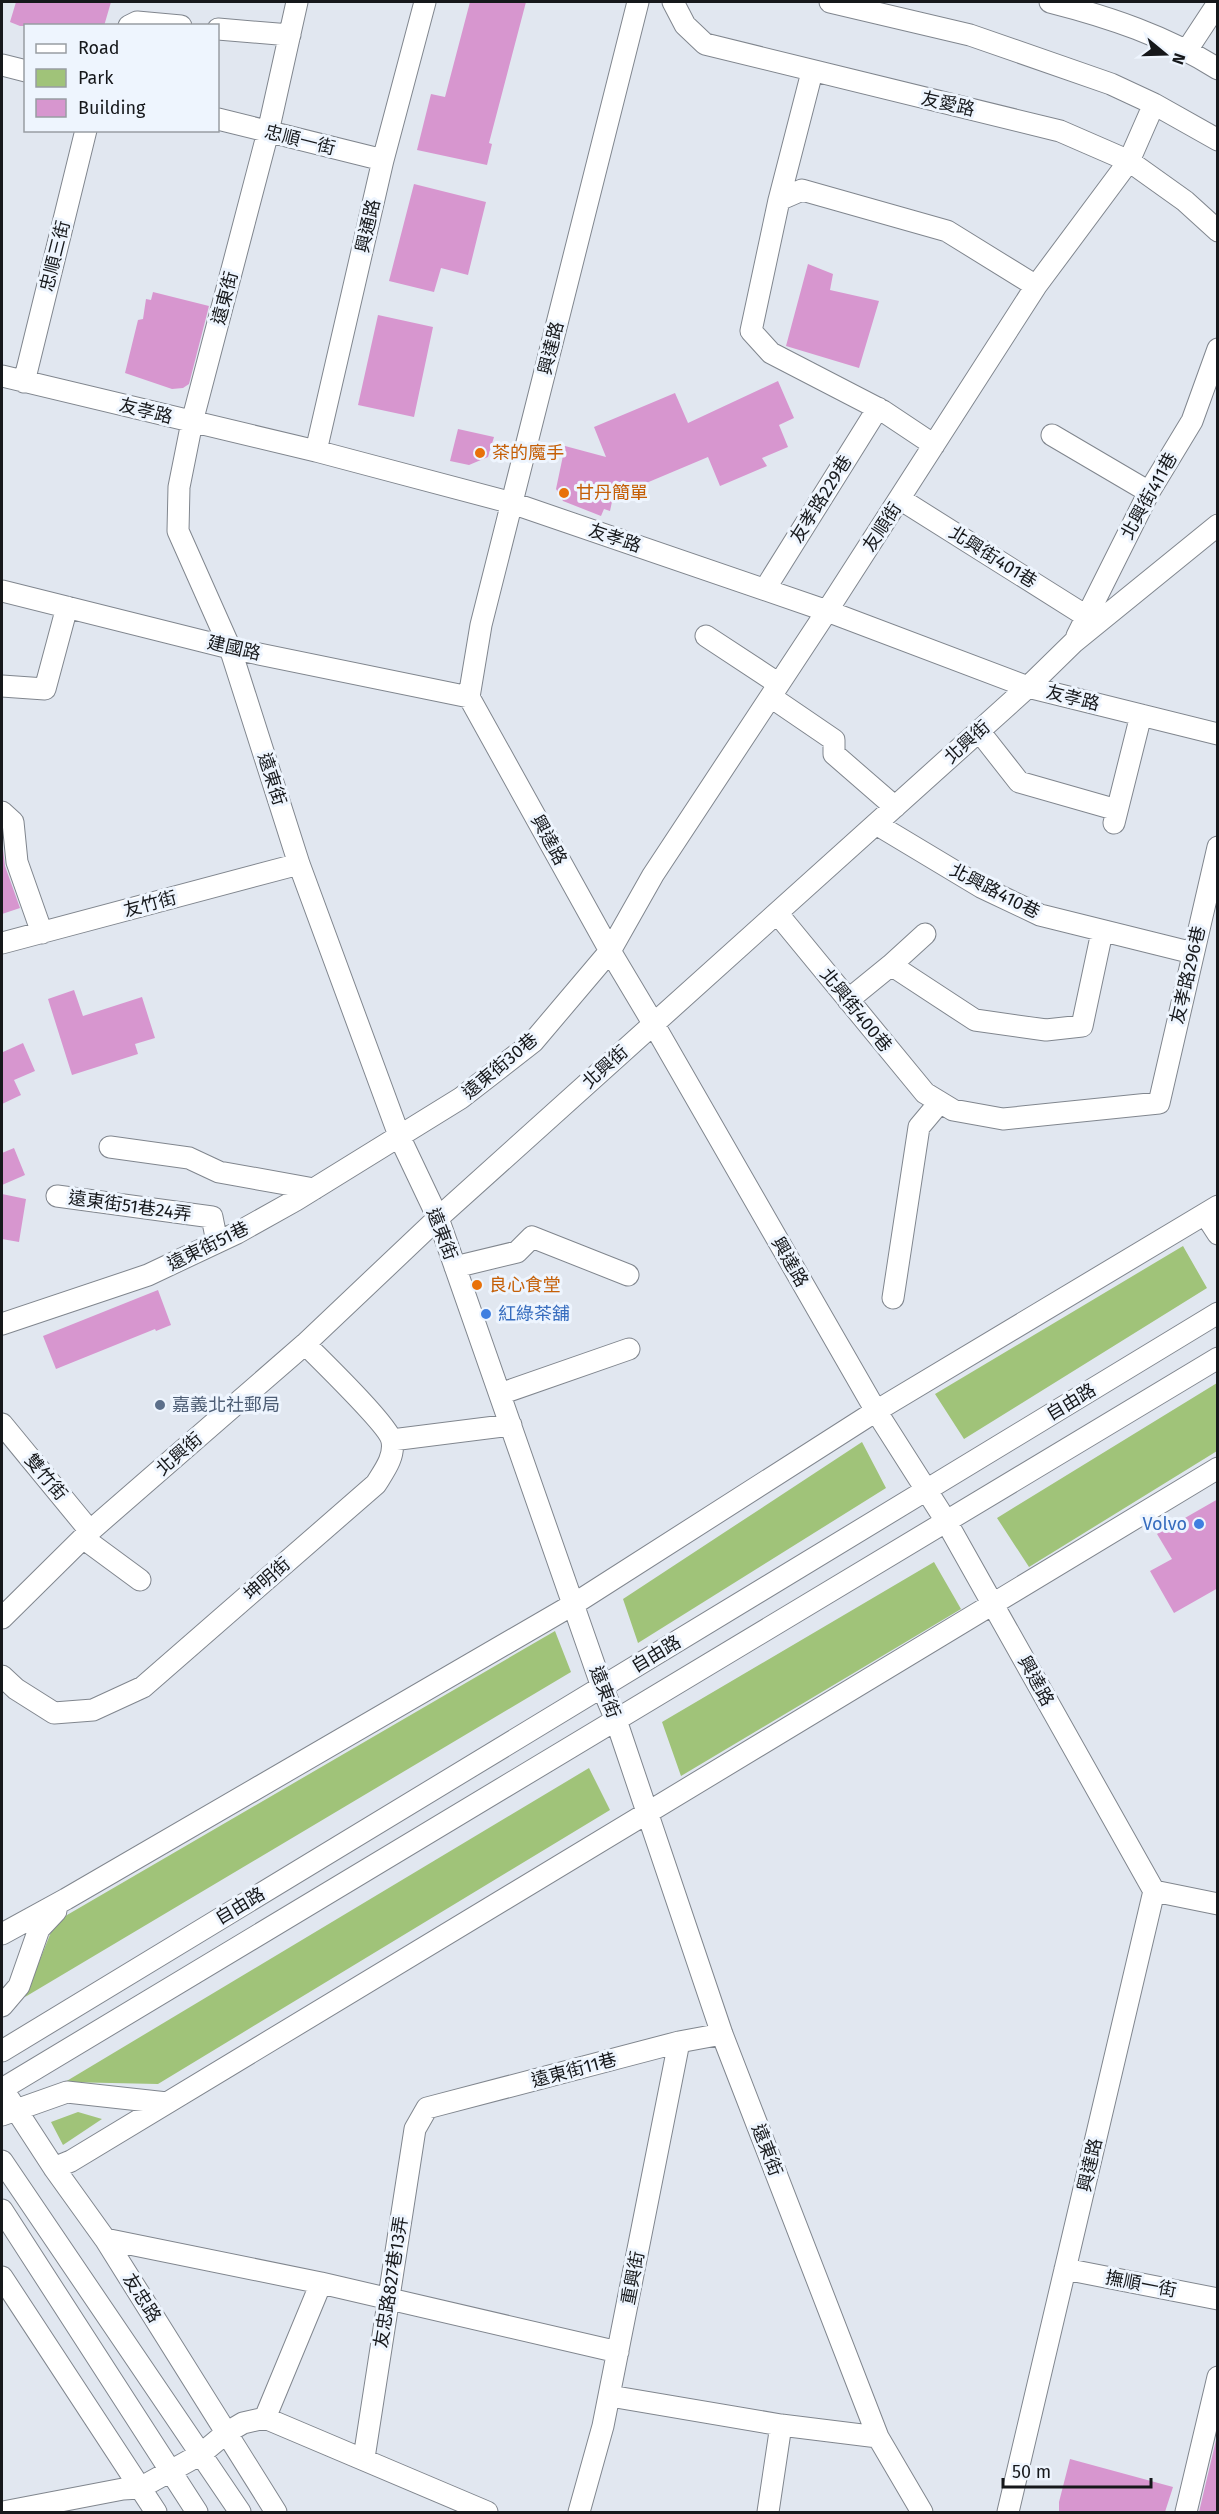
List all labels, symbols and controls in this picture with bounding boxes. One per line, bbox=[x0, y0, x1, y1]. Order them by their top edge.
legend bbox=[24, 24, 219, 132]
north arrow bbox=[1135, 24, 1195, 84]
text: Road bbox=[78, 37, 120, 59]
text: N bbox=[1168, 51, 1189, 67]
text: Park bbox=[78, 67, 114, 89]
street label: 友愛路 bbox=[919, 87, 977, 121]
text: Building bbox=[78, 97, 146, 119]
street label: 忠順一街 bbox=[262, 121, 338, 159]
street label: 興通路 bbox=[351, 197, 385, 255]
street label: 忠順三街 bbox=[36, 218, 74, 294]
street label: 遠東街 bbox=[207, 269, 243, 327]
street label: 興達路 bbox=[534, 319, 568, 377]
street label: 友孝路 bbox=[117, 394, 175, 428]
place label: 茶的魔手 bbox=[492, 442, 564, 464]
marker: 茶的魔手 bbox=[473, 446, 487, 460]
street label: 北興街411巷 bbox=[1116, 449, 1182, 543]
street label: 友孝路229巷 bbox=[785, 451, 857, 547]
place label: 甘丹簡單 bbox=[576, 482, 648, 504]
marker: 甘丹簡單 bbox=[557, 486, 571, 500]
street label: 友順街 bbox=[858, 498, 906, 556]
street label: 友孝路 bbox=[586, 519, 644, 557]
street label: 北興街401巷 bbox=[945, 521, 1041, 593]
street label: 建國路 bbox=[205, 631, 263, 665]
street label: 友孝路 bbox=[1044, 681, 1102, 715]
street label: 北興街 bbox=[940, 716, 994, 768]
street label: 遠東街 bbox=[253, 750, 291, 808]
street label: 興達路 bbox=[526, 811, 572, 869]
street label: 北興路410巷 bbox=[946, 859, 1044, 923]
street label: 友竹街 bbox=[121, 886, 179, 922]
street label: 友孝路296巷 bbox=[1166, 924, 1210, 1026]
street label: 北興街400巷 bbox=[815, 964, 897, 1056]
street label: 遠東街30巷 bbox=[458, 1028, 542, 1104]
street label: 北興街 bbox=[578, 1041, 632, 1093]
street label: 遠東街51巷24弄 bbox=[67, 1186, 193, 1226]
street label: 遠東街 bbox=[422, 1205, 462, 1263]
street label: 遠東街51巷 bbox=[164, 1217, 252, 1275]
street label: 興達路 bbox=[767, 1233, 813, 1291]
place label: 良心食堂 bbox=[489, 1274, 561, 1296]
marker: 良心食堂 bbox=[470, 1278, 484, 1292]
place label: 紅綠茶舖 bbox=[498, 1303, 570, 1325]
marker: 紅綠茶舖 bbox=[479, 1307, 493, 1321]
street label: 自由路 bbox=[1042, 1379, 1100, 1425]
place label: 嘉義北社郵局 bbox=[172, 1394, 280, 1416]
marker: 嘉義北社郵局 bbox=[153, 1398, 167, 1412]
street label: 北興街 bbox=[151, 1428, 207, 1480]
street label: 雙竹街 bbox=[20, 1449, 72, 1505]
place label: Volvo bbox=[1143, 1513, 1187, 1535]
marker: Volvo bbox=[1192, 1517, 1206, 1531]
street label: 坤明街 bbox=[239, 1553, 295, 1605]
street label: 自由路 bbox=[627, 1631, 685, 1677]
street label: 興達路 bbox=[1013, 1652, 1059, 1710]
street label: 遠東街 bbox=[585, 1663, 625, 1721]
street label: 自由路 bbox=[211, 1883, 269, 1929]
street label: 遠東街11巷 bbox=[529, 2048, 619, 2092]
street label: 遠東街 bbox=[747, 2121, 787, 2179]
street label: 興達路 bbox=[1073, 2136, 1107, 2194]
street label: 友忠路827巷13弄 bbox=[370, 2214, 412, 2350]
street label: 重興街 bbox=[617, 2249, 649, 2307]
street label: 撫順一街 bbox=[1104, 2266, 1178, 2302]
street label: 友忠路 bbox=[118, 2269, 166, 2327]
scale bar bbox=[1003, 2451, 1152, 2489]
text: 50 m bbox=[1012, 2461, 1051, 2483]

